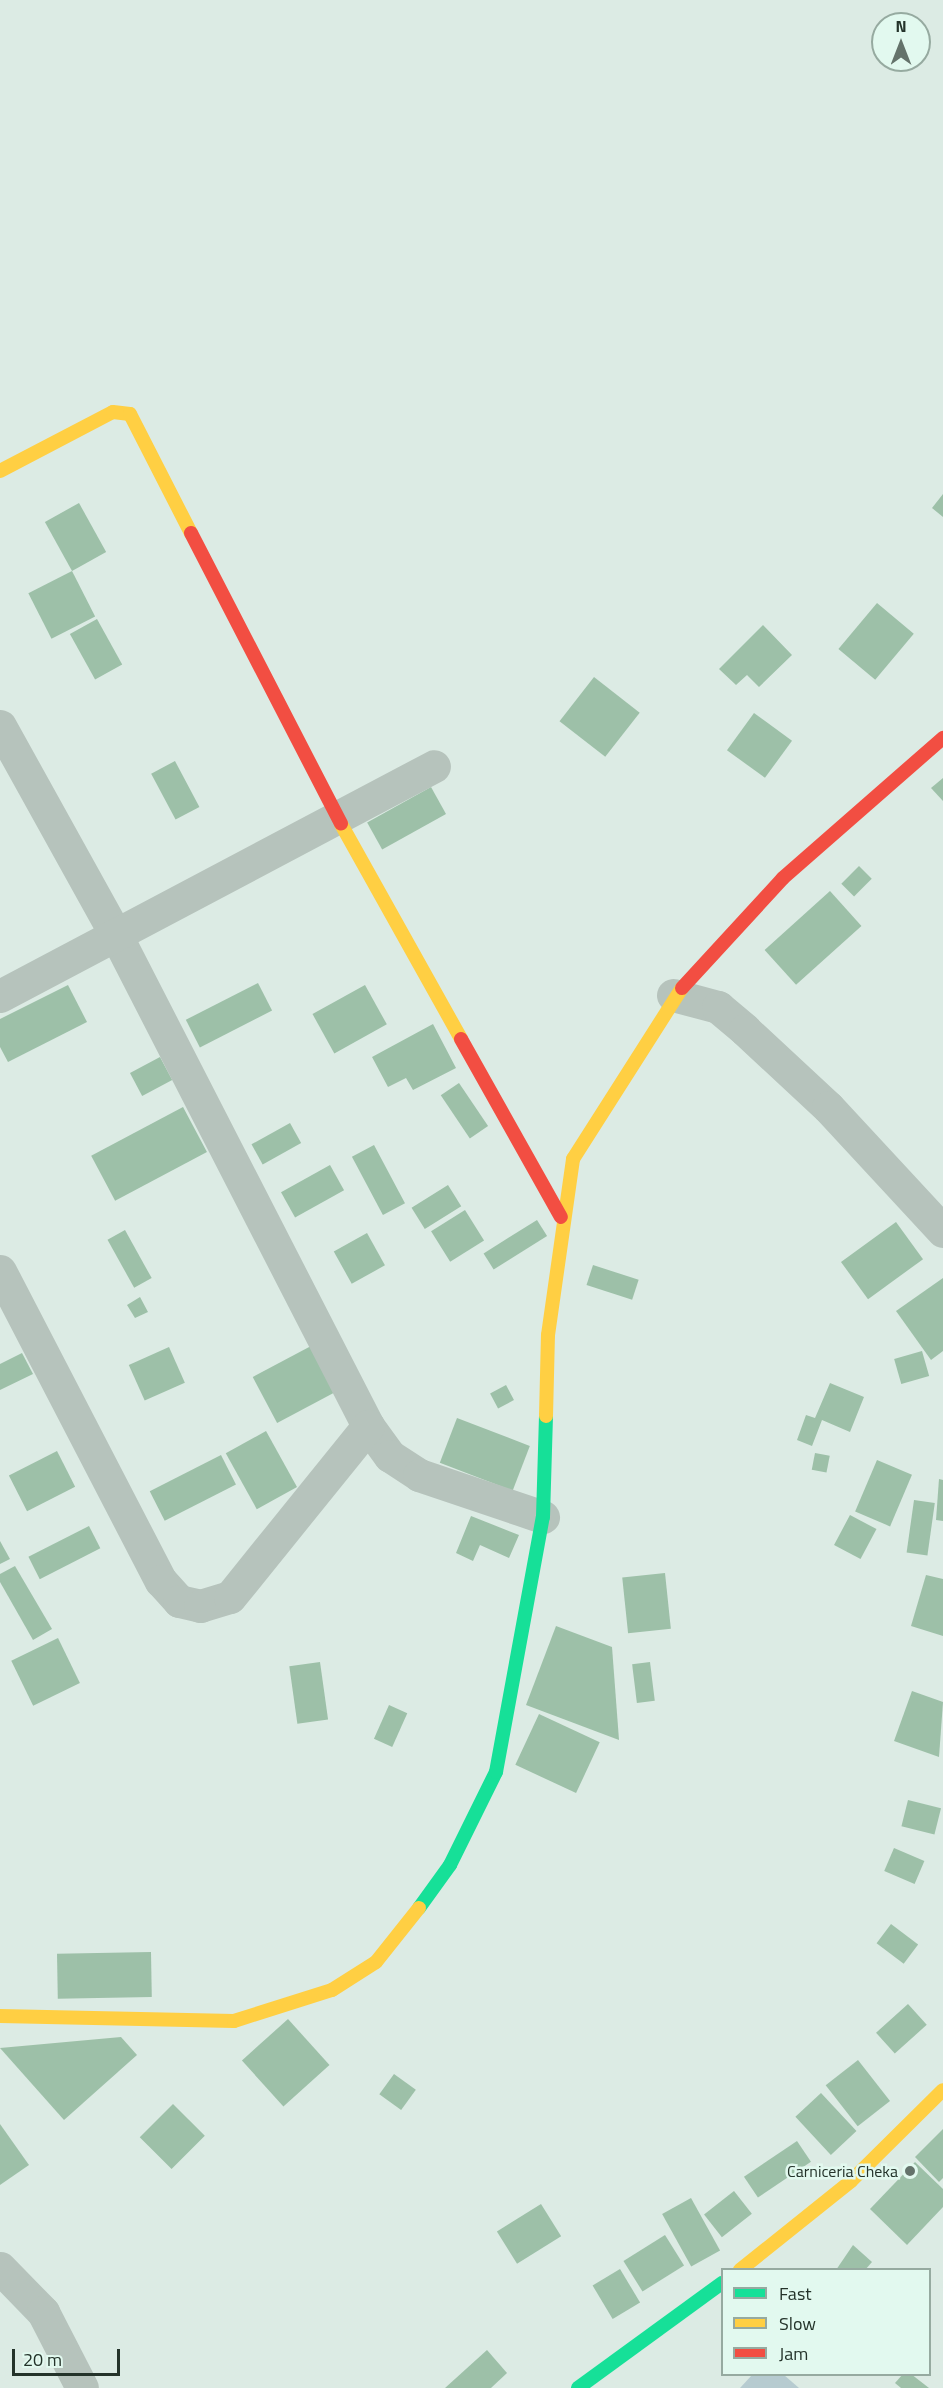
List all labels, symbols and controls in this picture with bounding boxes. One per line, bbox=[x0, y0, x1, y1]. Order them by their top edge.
north arrow bbox=[871, 12, 931, 72]
text: N bbox=[895, 14, 907, 38]
place label: Carniceria Cheka bbox=[787, 2161, 898, 2181]
marker: Carniceria Cheka bbox=[903, 2164, 917, 2178]
legend bbox=[721, 2268, 931, 2376]
text: Fast bbox=[779, 2280, 812, 2307]
text: Slow bbox=[779, 2310, 816, 2337]
scale bar bbox=[15, 2337, 123, 2375]
text: Jam bbox=[779, 2340, 808, 2367]
text: 20 m bbox=[23, 2346, 62, 2373]

